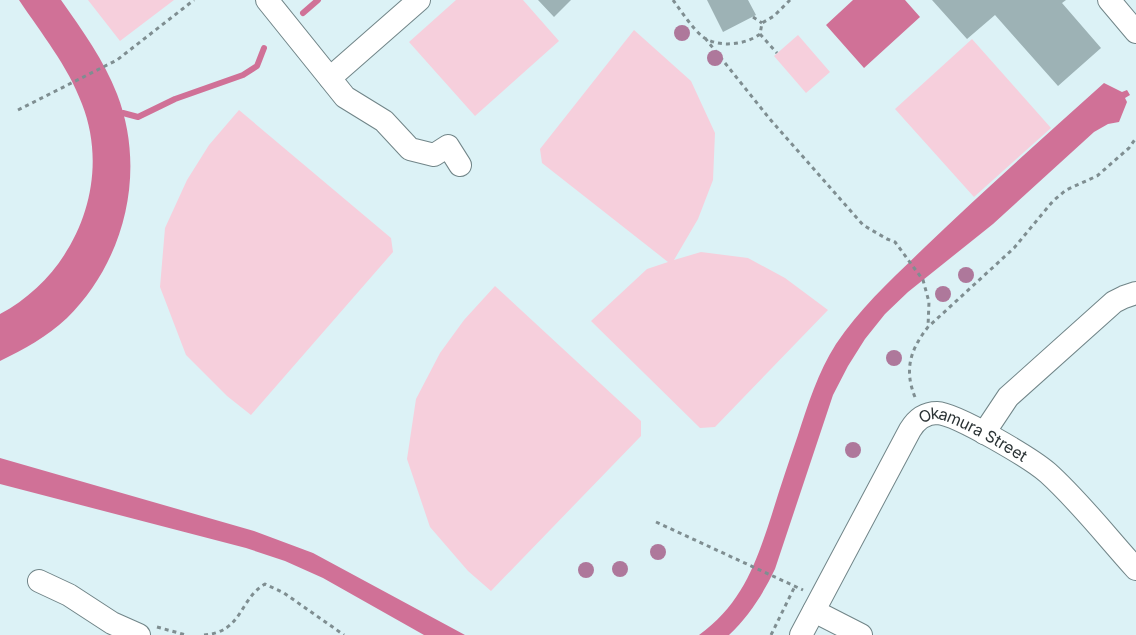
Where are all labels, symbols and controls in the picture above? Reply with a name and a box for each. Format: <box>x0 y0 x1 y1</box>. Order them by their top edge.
street label: Okamura Street <box>915 403 1031 466</box>

